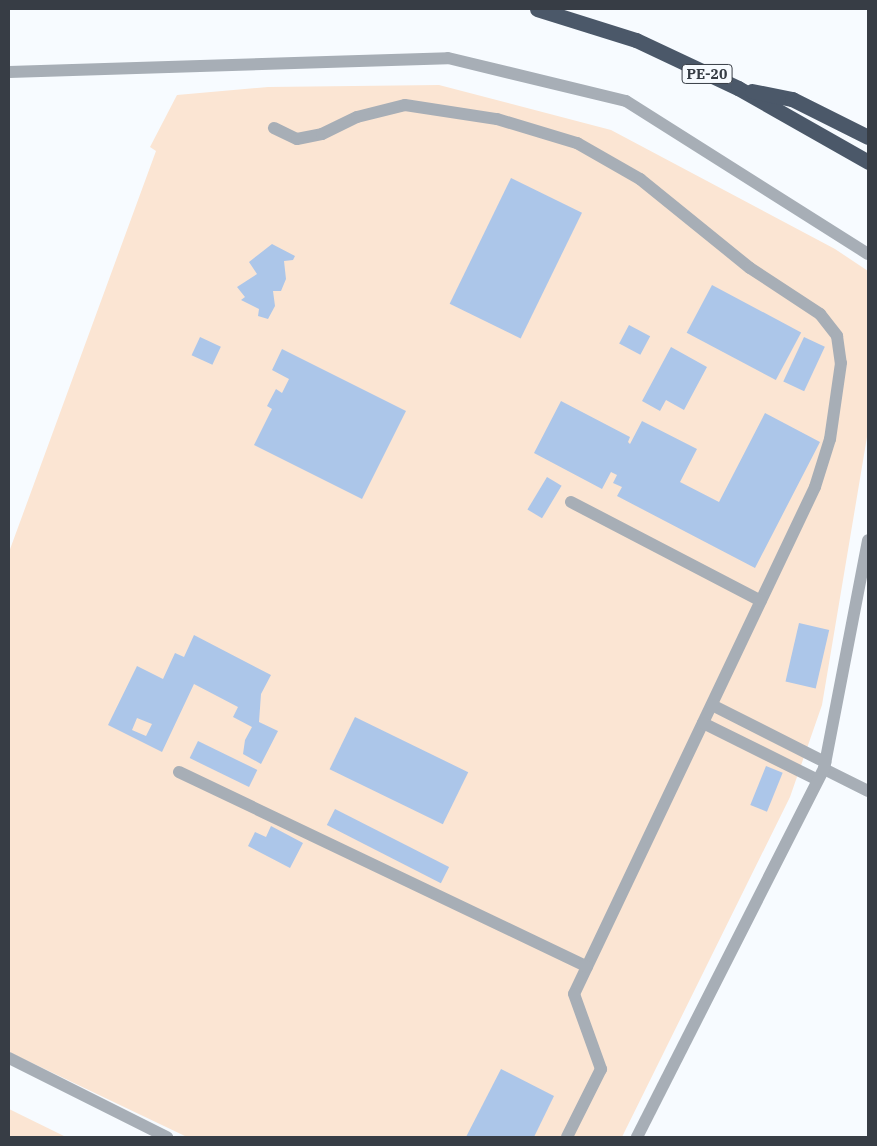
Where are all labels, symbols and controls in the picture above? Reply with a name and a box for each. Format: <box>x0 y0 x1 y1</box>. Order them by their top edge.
road number: PE-20 <box>681 62 733 86</box>

